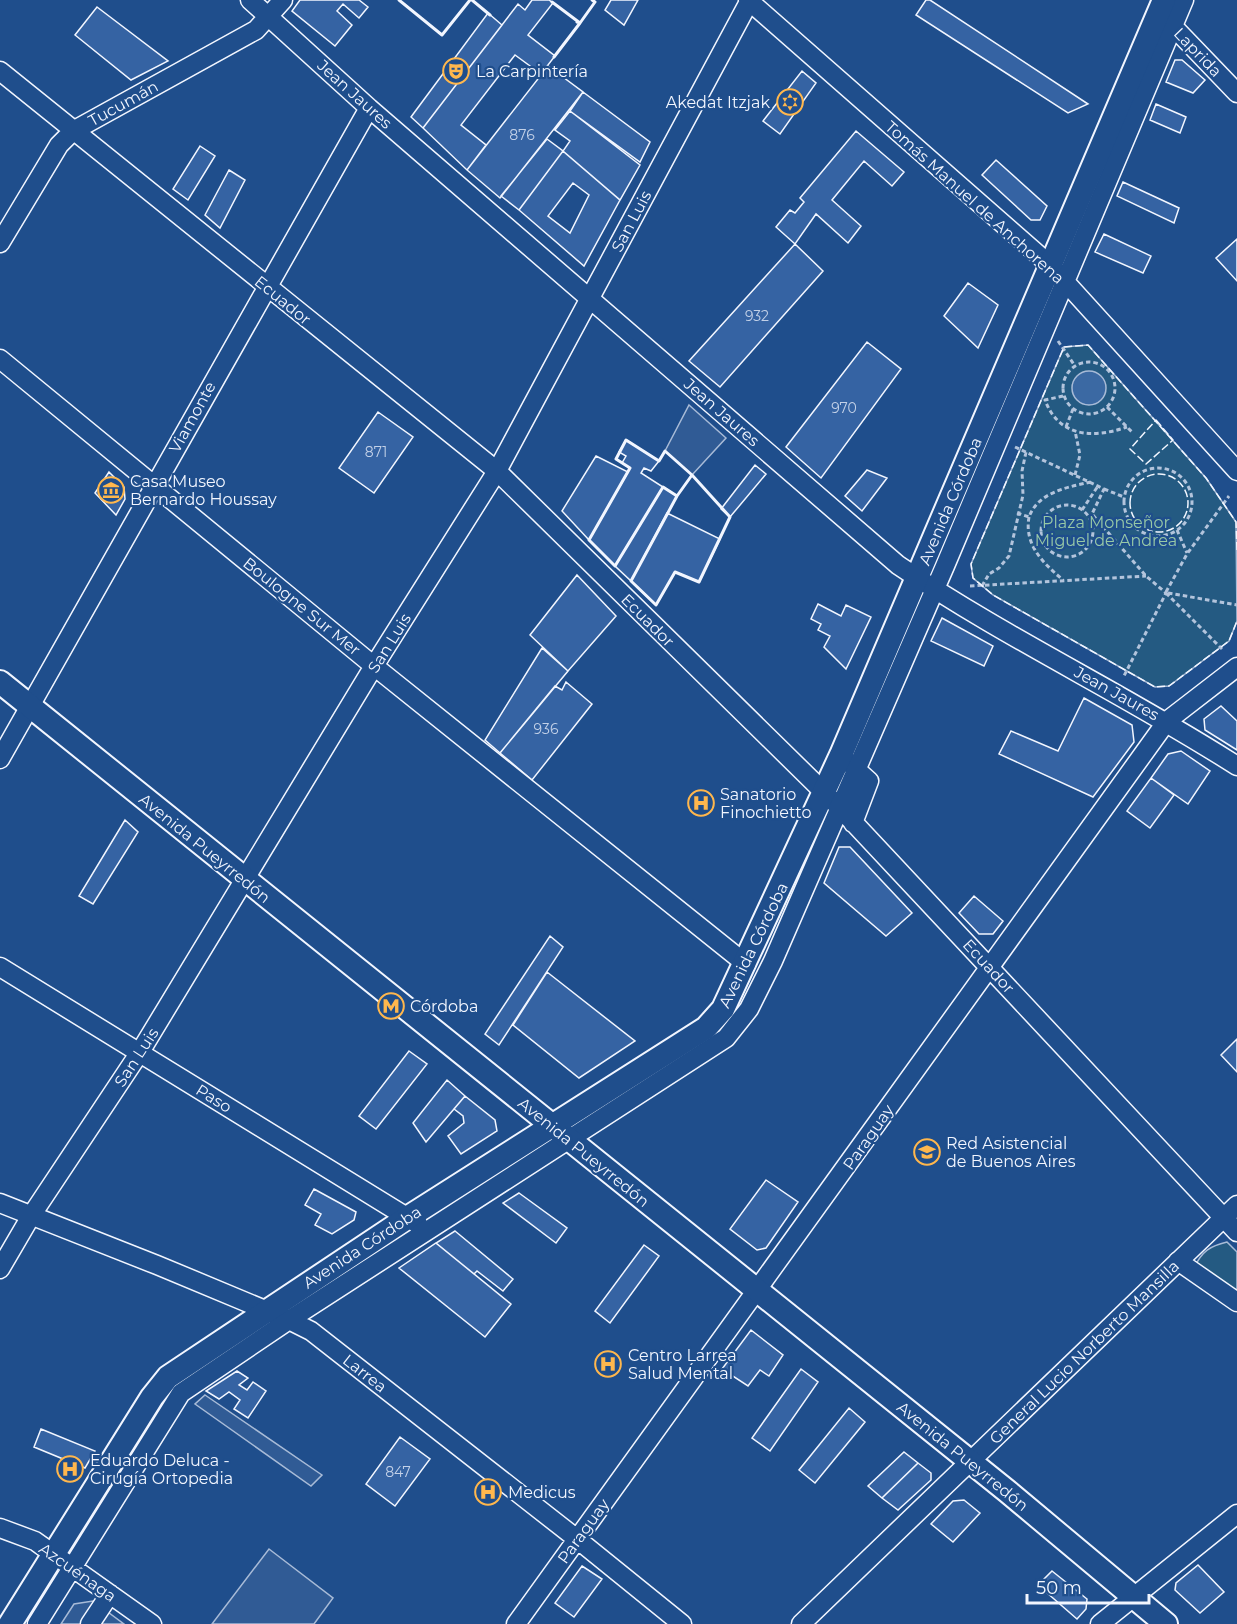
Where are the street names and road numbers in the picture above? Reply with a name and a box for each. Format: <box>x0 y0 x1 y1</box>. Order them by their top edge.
street label: Laprida <box>1170 24 1226 81</box>
street label: Jean Jaures <box>313 55 396 133</box>
street label: Tucumán <box>85 77 161 130</box>
street label: Tomás Manuel de Anchorena <box>881 117 1068 288</box>
street label: San Luis <box>607 187 656 255</box>
street label: Ecuador <box>251 272 315 329</box>
street label: Jean Jaures <box>679 374 763 450</box>
street label: Viamonte <box>165 378 220 456</box>
street label: Avenida Córdoba <box>915 434 986 568</box>
street label: Boulogne Sur Mer <box>239 553 364 660</box>
street label: Ecuador <box>617 590 678 651</box>
street label: San Luis <box>364 610 415 676</box>
street label: Jean Jaures <box>1070 662 1163 725</box>
street label: Avenida Pueyrredón <box>135 790 274 907</box>
street label: Avenida Córdoba <box>715 879 792 1011</box>
street label: Ecuador <box>959 935 1018 997</box>
street label: San Luis <box>110 1024 163 1090</box>
street label: Paso <box>192 1080 235 1117</box>
street label: Avenida Pueyrredón <box>514 1094 653 1211</box>
street label: Paraguay <box>839 1101 898 1174</box>
street label: Avenida Córdoba <box>300 1202 425 1293</box>
street label: General Lucio Norberto Mansilla <box>986 1257 1183 1448</box>
street label: Larrea <box>339 1350 390 1396</box>
street label: Avenida Pueyrredón <box>893 1398 1032 1515</box>
street label: Paraguay <box>554 1495 613 1567</box>
street label: Azcuénaga <box>36 1539 120 1606</box>

